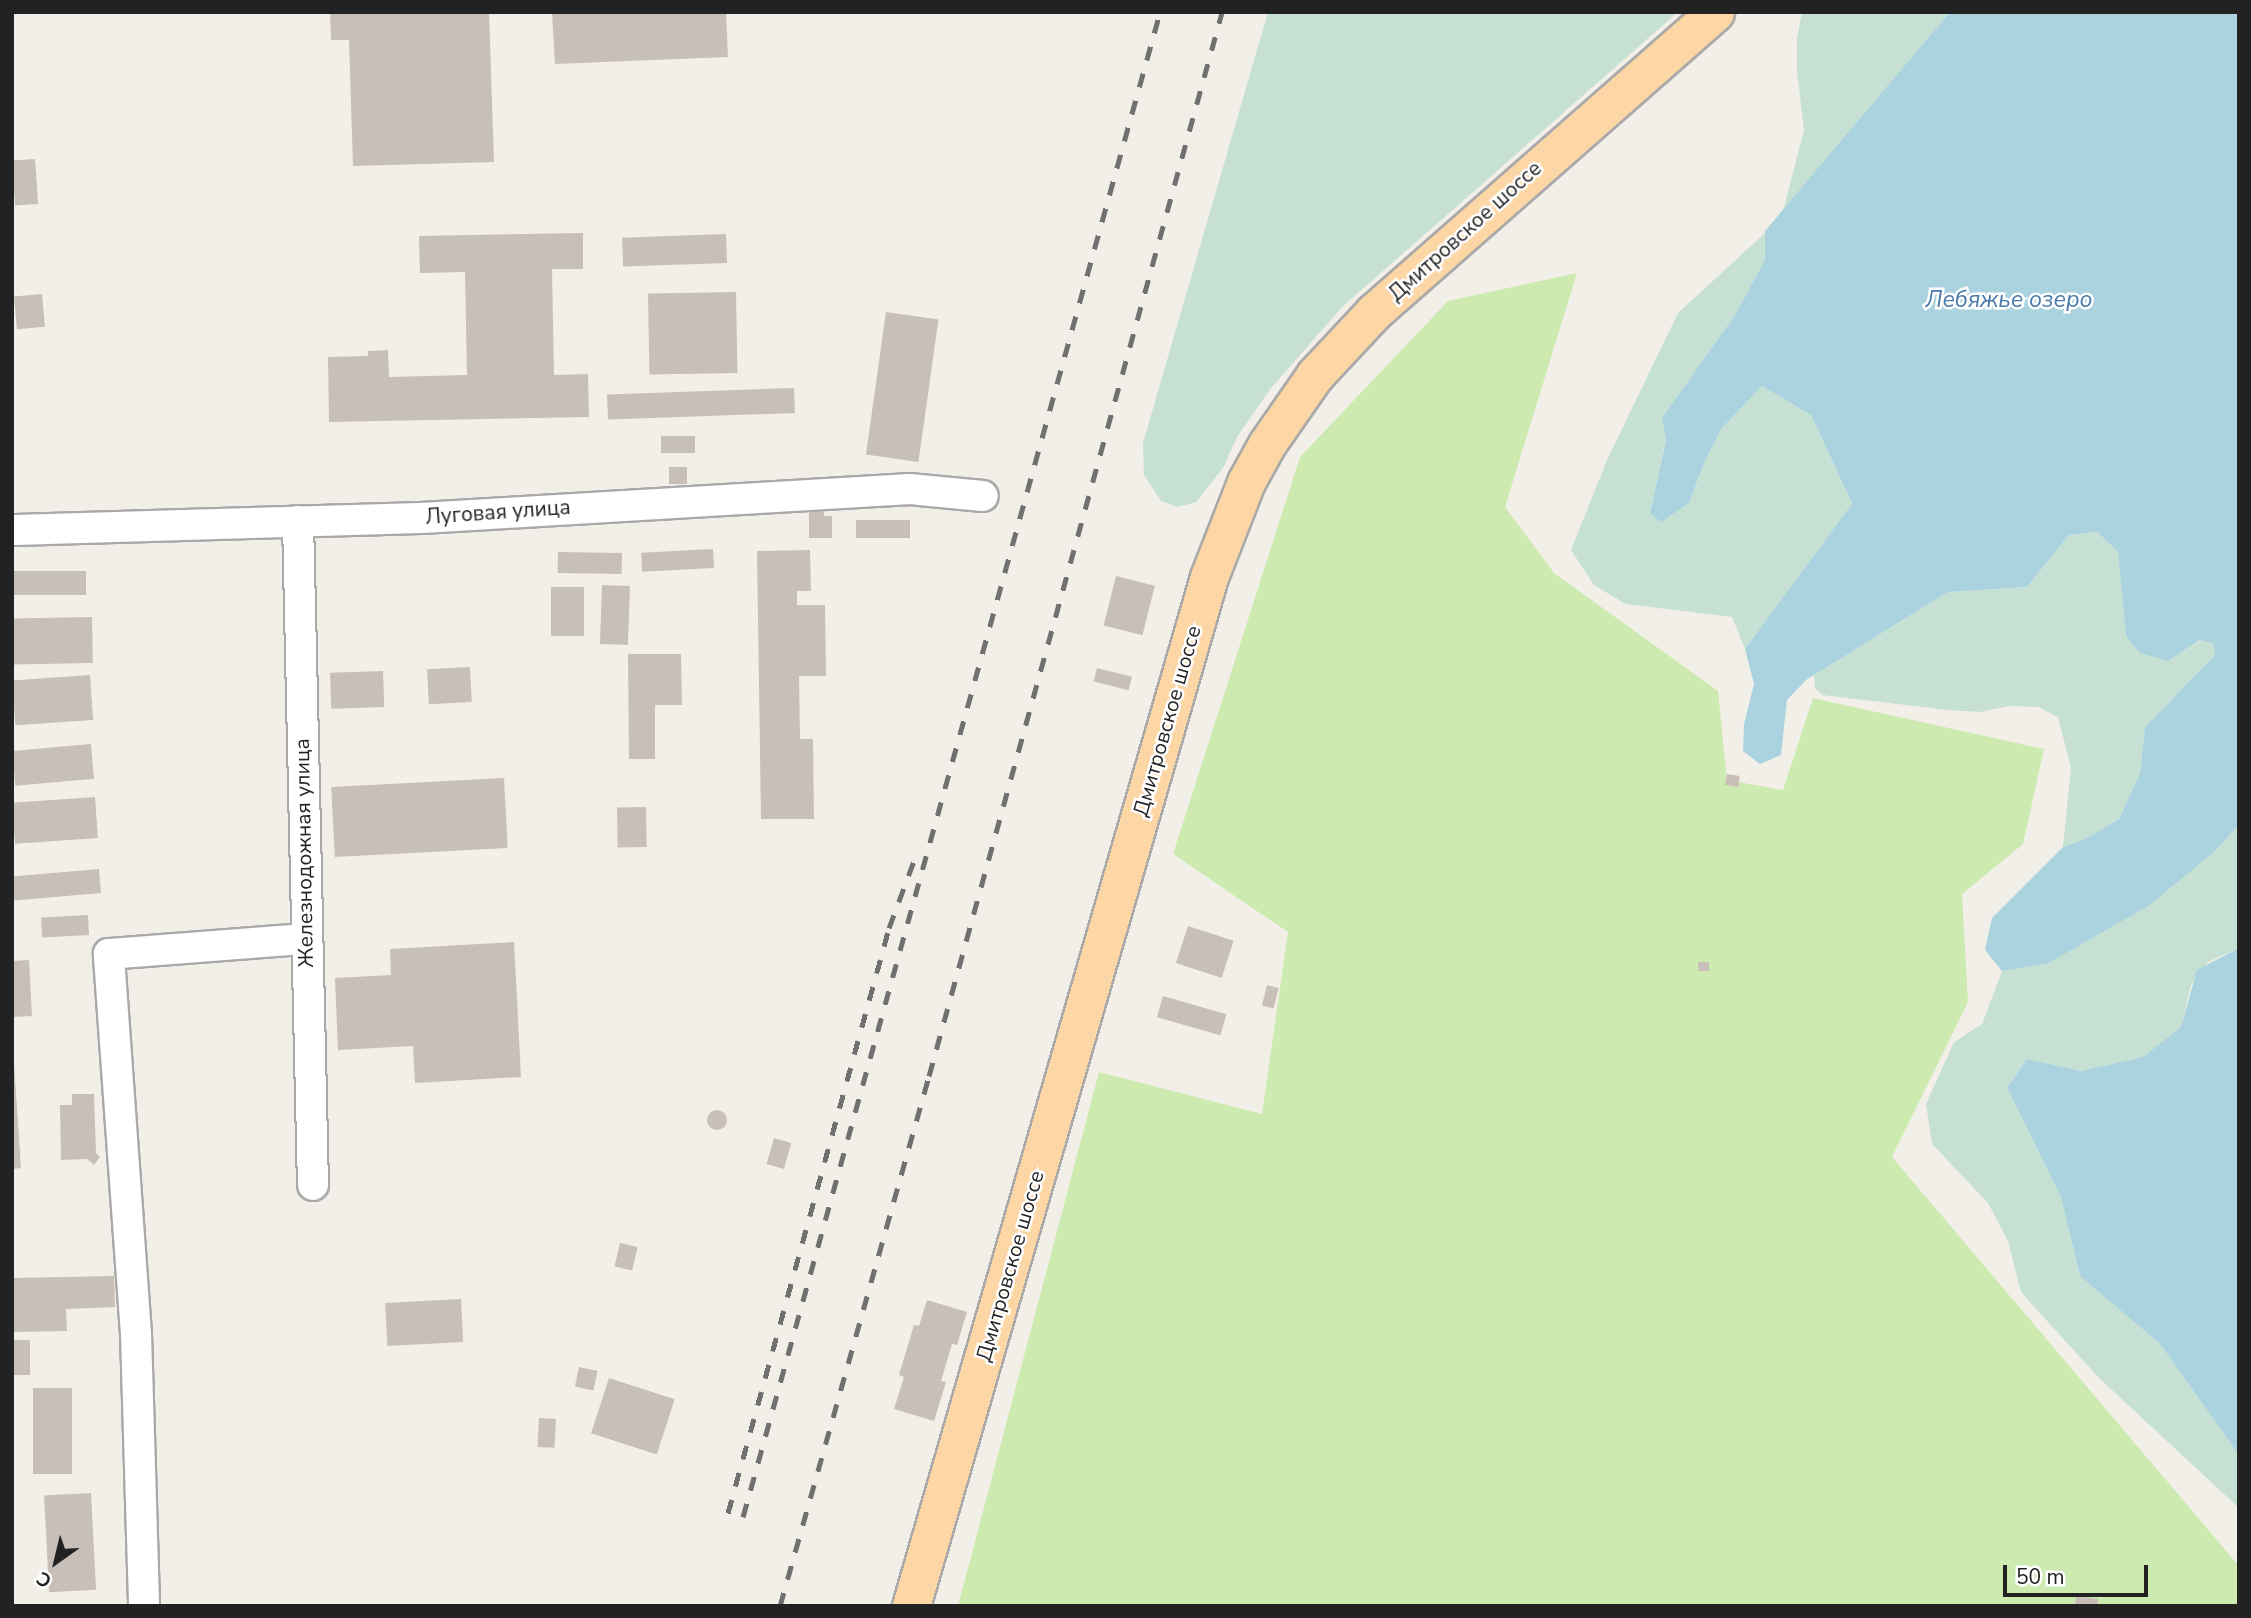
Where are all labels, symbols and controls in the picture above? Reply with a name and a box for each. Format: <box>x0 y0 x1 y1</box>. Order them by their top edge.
street label: Дмитровское шоссе <box>1383 156 1547 306</box>
water label: Лебяжье озеро <box>1925 286 2093 314</box>
street label: Луговая улица <box>424 494 572 530</box>
street label: Дмитровское шоссе <box>1128 623 1206 819</box>
street label: Железнодожная улица <box>289 738 319 968</box>
street label: Дмитровское шоссе <box>971 1168 1049 1364</box>
north arrow <box>21 1527 91 1597</box>
scale bar <box>2006 1552 2151 1596</box>
text: 50 m <box>2016 1563 2065 1591</box>
text: С <box>32 1565 57 1594</box>

